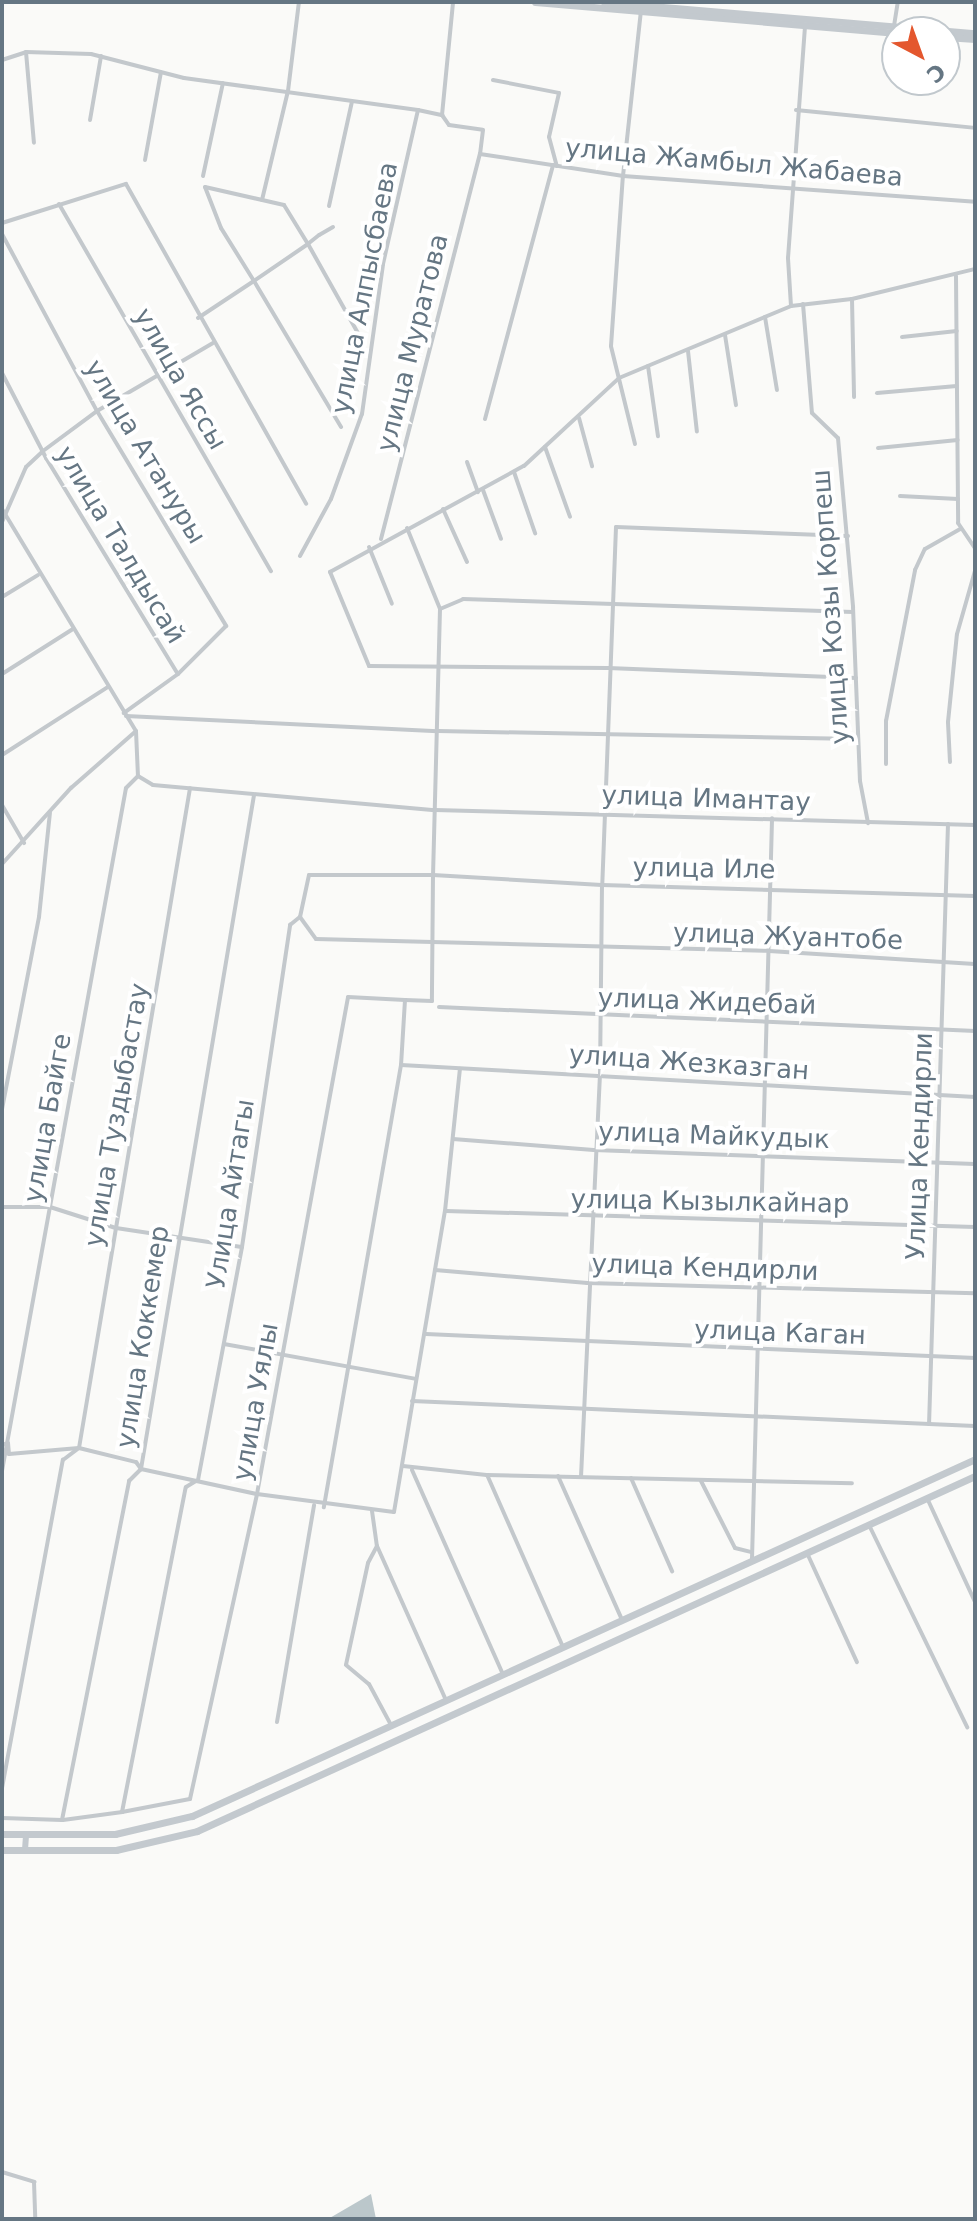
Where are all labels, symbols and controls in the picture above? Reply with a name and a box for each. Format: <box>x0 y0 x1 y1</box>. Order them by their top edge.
north arrow <box>881 16 961 96</box>
text: С <box>921 58 950 88</box>
street label: улица Жамбыл Жабаева <box>564 133 904 193</box>
street label: улица Алпысбаева <box>325 159 405 417</box>
street label: улица Муратова <box>371 231 455 455</box>
street label: улица Яссы <box>127 303 233 455</box>
street label: улица Атануры <box>78 354 212 550</box>
street label: улица Талдысай <box>49 441 191 649</box>
street label: улица Козы Корпеш <box>806 469 856 745</box>
street label: улица Имантау <box>601 780 811 818</box>
street label: улица Иле <box>632 852 776 886</box>
street label: улица Жуантобе <box>672 917 904 957</box>
street label: улица Туздыбастау <box>78 981 156 1249</box>
street label: улица Жидебай <box>597 983 817 1021</box>
street label: улица Байге <box>18 1031 78 1205</box>
street label: Улица Кендирли <box>900 1032 940 1260</box>
street label: улица Жезказган <box>568 1039 810 1087</box>
street label: Улица Айтагы <box>201 1097 261 1291</box>
street label: улица Майкудык <box>598 1116 830 1156</box>
street label: улица Кызылкайнар <box>570 1184 850 1220</box>
street label: улица Коккемер <box>110 1224 176 1450</box>
street label: улица Кендирли <box>591 1248 819 1288</box>
street label: улица Каган <box>694 1314 866 1352</box>
street label: улица Уялы <box>227 1321 285 1483</box>

